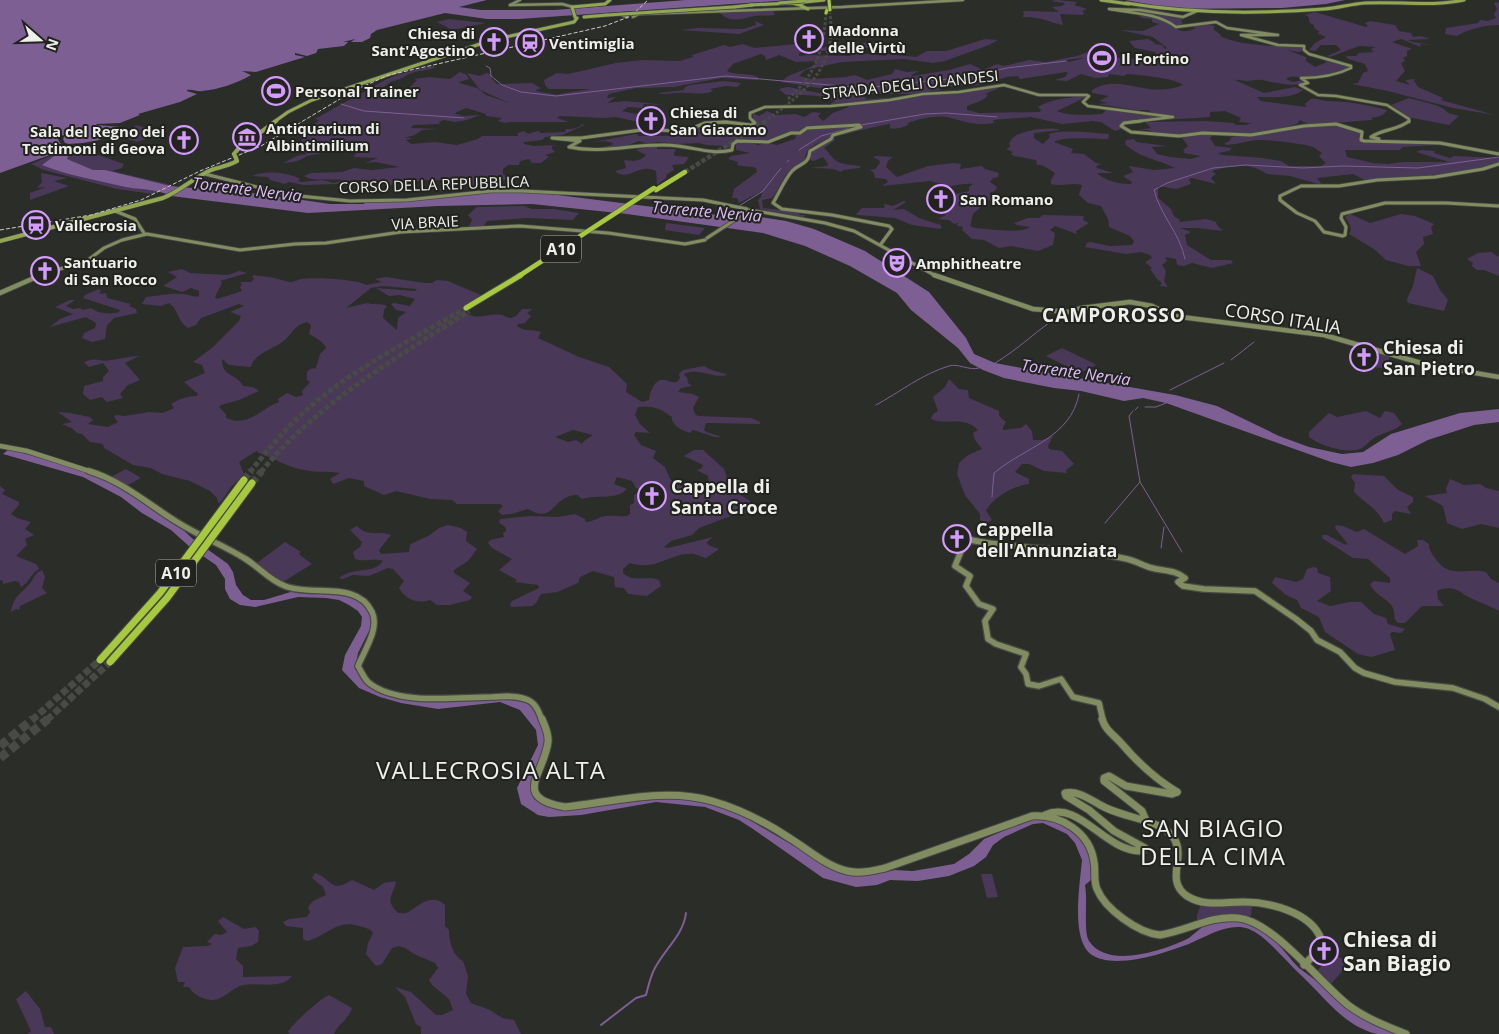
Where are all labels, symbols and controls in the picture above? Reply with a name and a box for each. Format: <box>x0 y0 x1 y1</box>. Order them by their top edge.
north arrow <box>15 15 65 65</box>
place label: Madonna delle Virtù <box>828 20 906 57</box>
place label: Chiesa di Sant'Agostino <box>372 23 475 60</box>
church icon: Madonna delle Virtù <box>794 24 824 54</box>
church icon: Chiesa di Sant'Agostino <box>479 27 509 57</box>
station icon: Ventimiglia <box>515 28 545 58</box>
place label: Ventimiglia <box>549 33 635 53</box>
text: N <box>42 36 64 53</box>
sports icon: Il Fortino <box>1087 43 1117 73</box>
place label: Il Fortino <box>1121 48 1189 68</box>
street label: STRADA DEGLI OLANDESI <box>821 65 999 103</box>
sports icon: Personal Trainer <box>261 76 291 106</box>
place label: Personal Trainer <box>295 81 419 101</box>
place label: Chiesa di San Giacomo <box>670 102 767 139</box>
church icon: Chiesa di San Giacomo <box>636 106 666 136</box>
place label: Antiquarium di Albintimilium <box>266 118 380 155</box>
place label: Sala del Regno dei Testimoni di Geova <box>22 121 165 158</box>
museum icon: Antiquarium di Albintimilium <box>232 122 262 152</box>
church icon: Sala del Regno dei Testimoni di Geova <box>169 125 199 155</box>
water label: Torrente Nervia <box>191 171 303 207</box>
street label: CORSO DELLA REPUBBLICA <box>339 171 530 197</box>
church icon: San Romano <box>926 184 956 214</box>
place label: San Romano <box>960 189 1053 209</box>
water label: Torrente Nervia <box>651 195 763 227</box>
station icon: Vallecrosia <box>21 210 51 240</box>
street label: VIA BRAIE <box>391 210 459 234</box>
place label: Vallecrosia <box>55 215 137 235</box>
road number: A10 <box>541 235 581 262</box>
theatre icon: Amphitheatre <box>882 248 912 278</box>
place label: Santuario di San Rocco <box>64 252 157 289</box>
place label: Amphitheatre <box>916 253 1022 273</box>
church icon: Santuario di San Rocco <box>30 256 60 286</box>
street label: CORSO ITALIA <box>1223 297 1343 339</box>
district label: CAMPOROSSO <box>1042 302 1186 328</box>
place label: Chiesa di San Pietro <box>1383 335 1475 380</box>
church icon: Chiesa di San Pietro <box>1349 342 1379 372</box>
water label: Torrente Nervia <box>1020 353 1132 391</box>
place label: Cappella di Santa Croce <box>671 474 778 519</box>
church icon: Cappella di Santa Croce <box>637 481 667 511</box>
place label: Cappella dell'Annunziata <box>976 517 1117 562</box>
church icon: Cappella dell'Annunziata <box>942 524 972 554</box>
road number: A10 <box>156 560 196 586</box>
district label: VALLECROSIA ALTA <box>376 753 606 786</box>
district label: SAN BIAGIO DELLA CIMA <box>1140 811 1286 872</box>
place label: Chiesa di San Biagio <box>1343 925 1451 977</box>
church icon: Chiesa di San Biagio <box>1309 936 1339 966</box>

